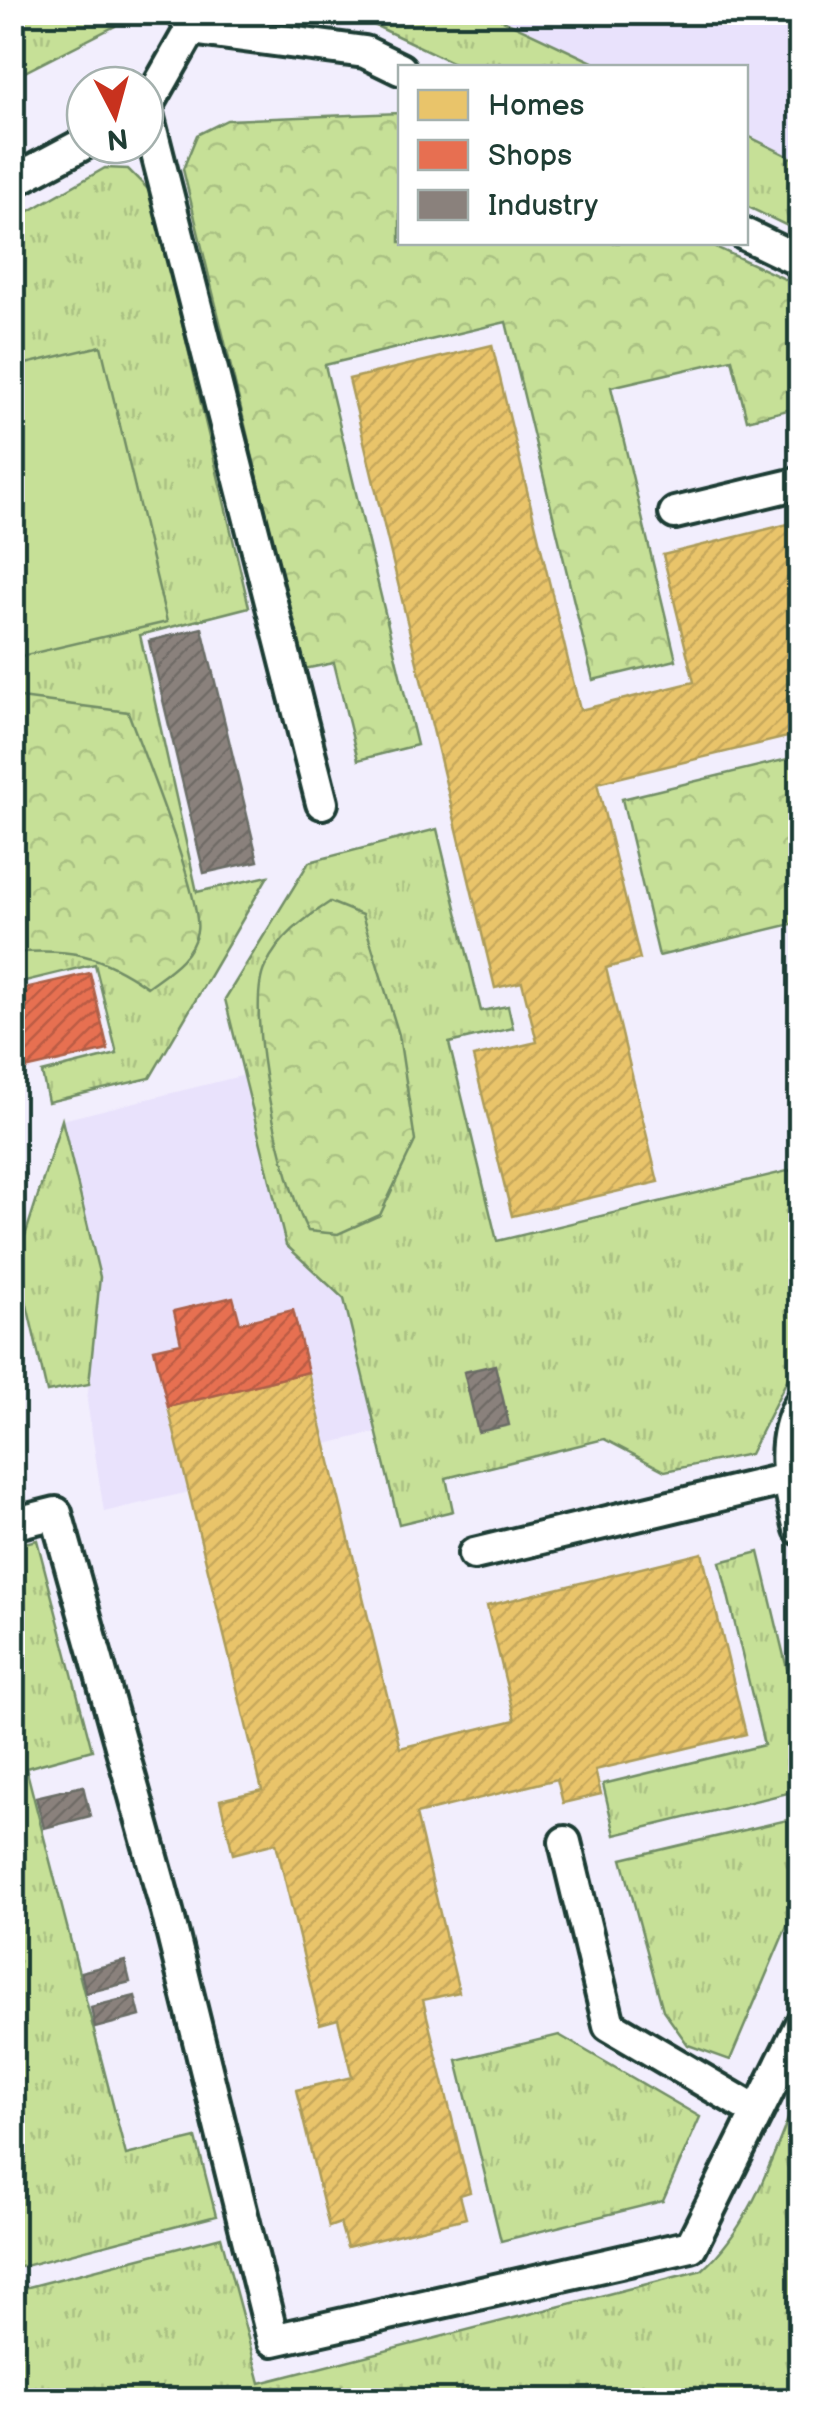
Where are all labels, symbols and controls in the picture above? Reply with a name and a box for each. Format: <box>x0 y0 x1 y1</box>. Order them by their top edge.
north arrow <box>65 65 165 165</box>
legend <box>398 65 748 245</box>
text: Homes <box>488 88 585 124</box>
text: N <box>105 121 130 156</box>
text: Shops <box>488 138 572 174</box>
text: Industry <box>488 188 599 224</box>

